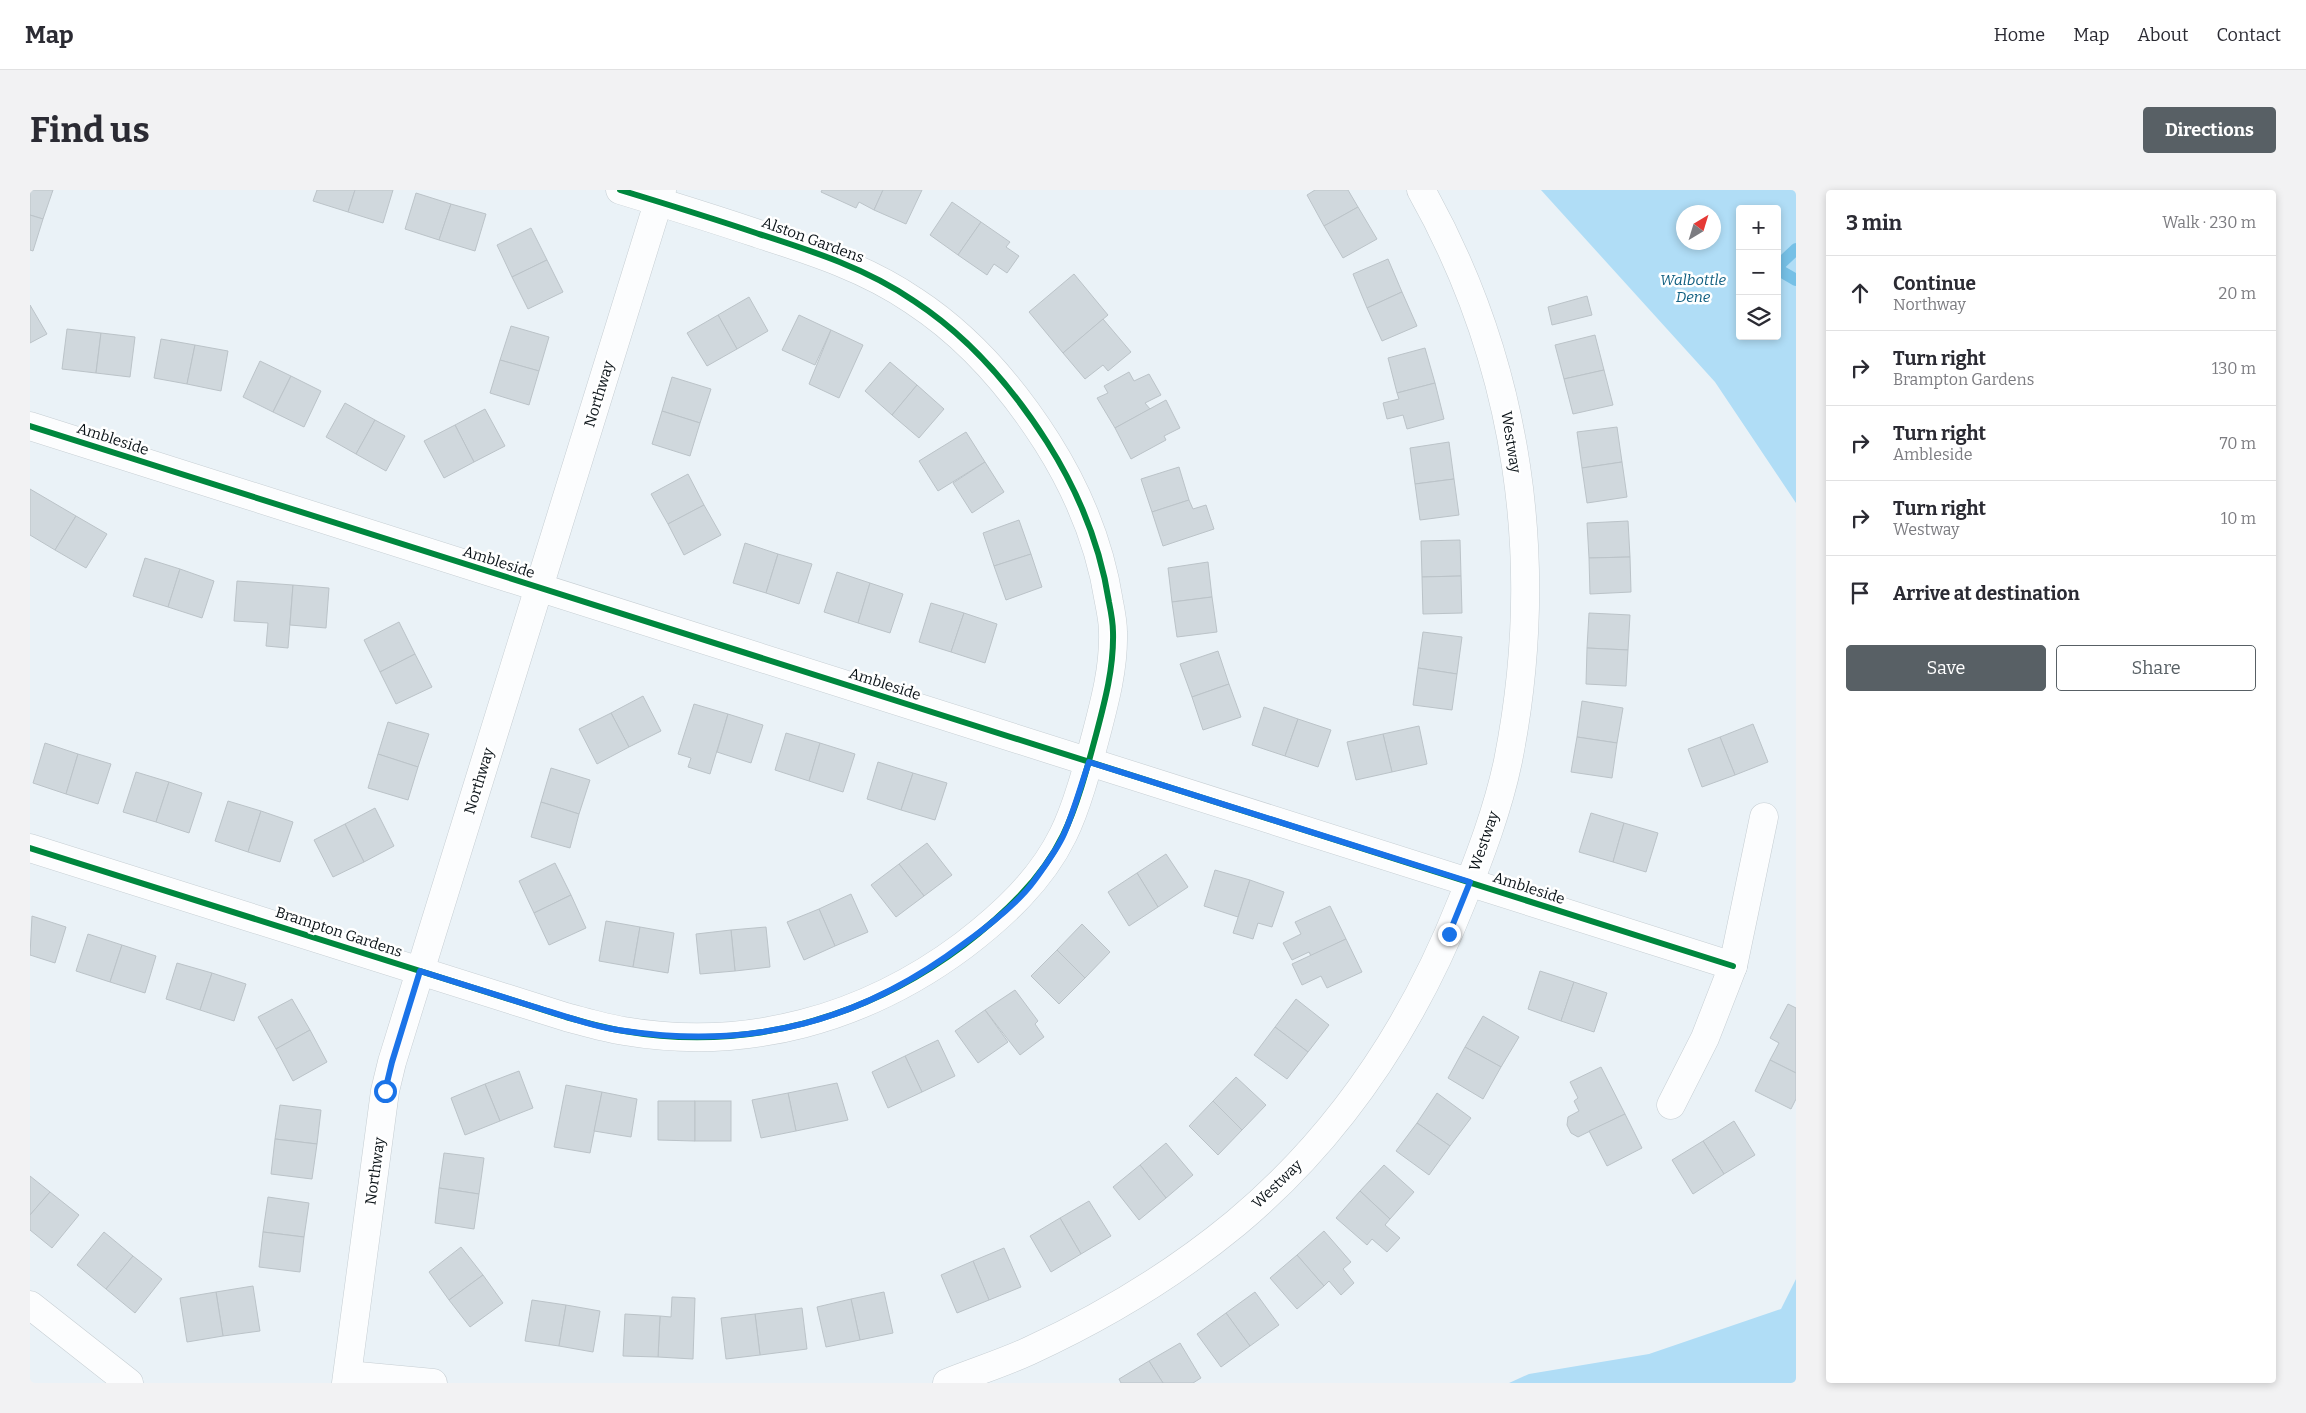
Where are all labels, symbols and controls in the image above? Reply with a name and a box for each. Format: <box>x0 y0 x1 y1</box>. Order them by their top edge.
text: Map <box>25 21 74 49</box>
text: Home <box>1994 24 2045 46</box>
text: Map <box>2073 24 2109 46</box>
text: About <box>2137 24 2188 46</box>
text: Contact <box>2216 24 2281 46</box>
button: Directions <box>2143 107 2276 153</box>
text: Find us <box>30 109 150 151</box>
north arrow <box>1676 205 1721 250</box>
map controls <box>1736 205 1781 340</box>
button: + <box>1736 205 1781 250</box>
text: 3 min <box>1846 210 1902 236</box>
street label: Alston Gardens <box>759 213 867 267</box>
text: Walk · 230 m <box>2162 213 2256 232</box>
button: − <box>1736 250 1781 295</box>
park label: Walbottle Dene <box>1660 271 1726 306</box>
text: Continue <box>1893 272 1976 295</box>
icon: ahead <box>1846 279 1874 307</box>
text: 20 m <box>2219 284 2256 303</box>
button: layers <box>1736 295 1781 340</box>
text: Northway <box>1893 295 1966 314</box>
text: Turn right <box>1893 347 1986 370</box>
icon: right <box>1846 354 1874 382</box>
street label: Northway <box>580 359 618 429</box>
text: 130 m <box>2212 359 2256 378</box>
text: Brampton Gardens <box>1893 370 2034 389</box>
street label: Westway <box>1497 410 1525 474</box>
street label: Ambleside <box>75 419 151 459</box>
text: Turn right <box>1893 422 1986 445</box>
icon: right <box>1846 429 1874 457</box>
text: 70 m <box>2220 434 2256 453</box>
text: Ambleside <box>1893 445 1973 464</box>
text: Turn right <box>1893 497 1986 520</box>
icon: right <box>1846 504 1874 532</box>
text: 10 m <box>2221 509 2256 528</box>
text: Westway <box>1893 520 1959 539</box>
street label: Ambleside <box>461 542 537 582</box>
icon: arrive <box>1846 579 1874 607</box>
text: Arrive at destination <box>1893 582 2080 605</box>
button: Save <box>1846 645 2046 691</box>
button: Share <box>2056 645 2256 691</box>
street label: Ambleside <box>847 664 923 704</box>
street label: Northway <box>460 746 498 816</box>
street label: Westway <box>1465 809 1503 873</box>
street label: Ambleside <box>1491 868 1567 908</box>
street label: Brampton Gardens <box>273 903 405 961</box>
route end <box>1438 923 1461 946</box>
route start <box>374 1080 397 1103</box>
street label: Northway <box>361 1136 389 1206</box>
street label: Westway <box>1248 1156 1306 1212</box>

